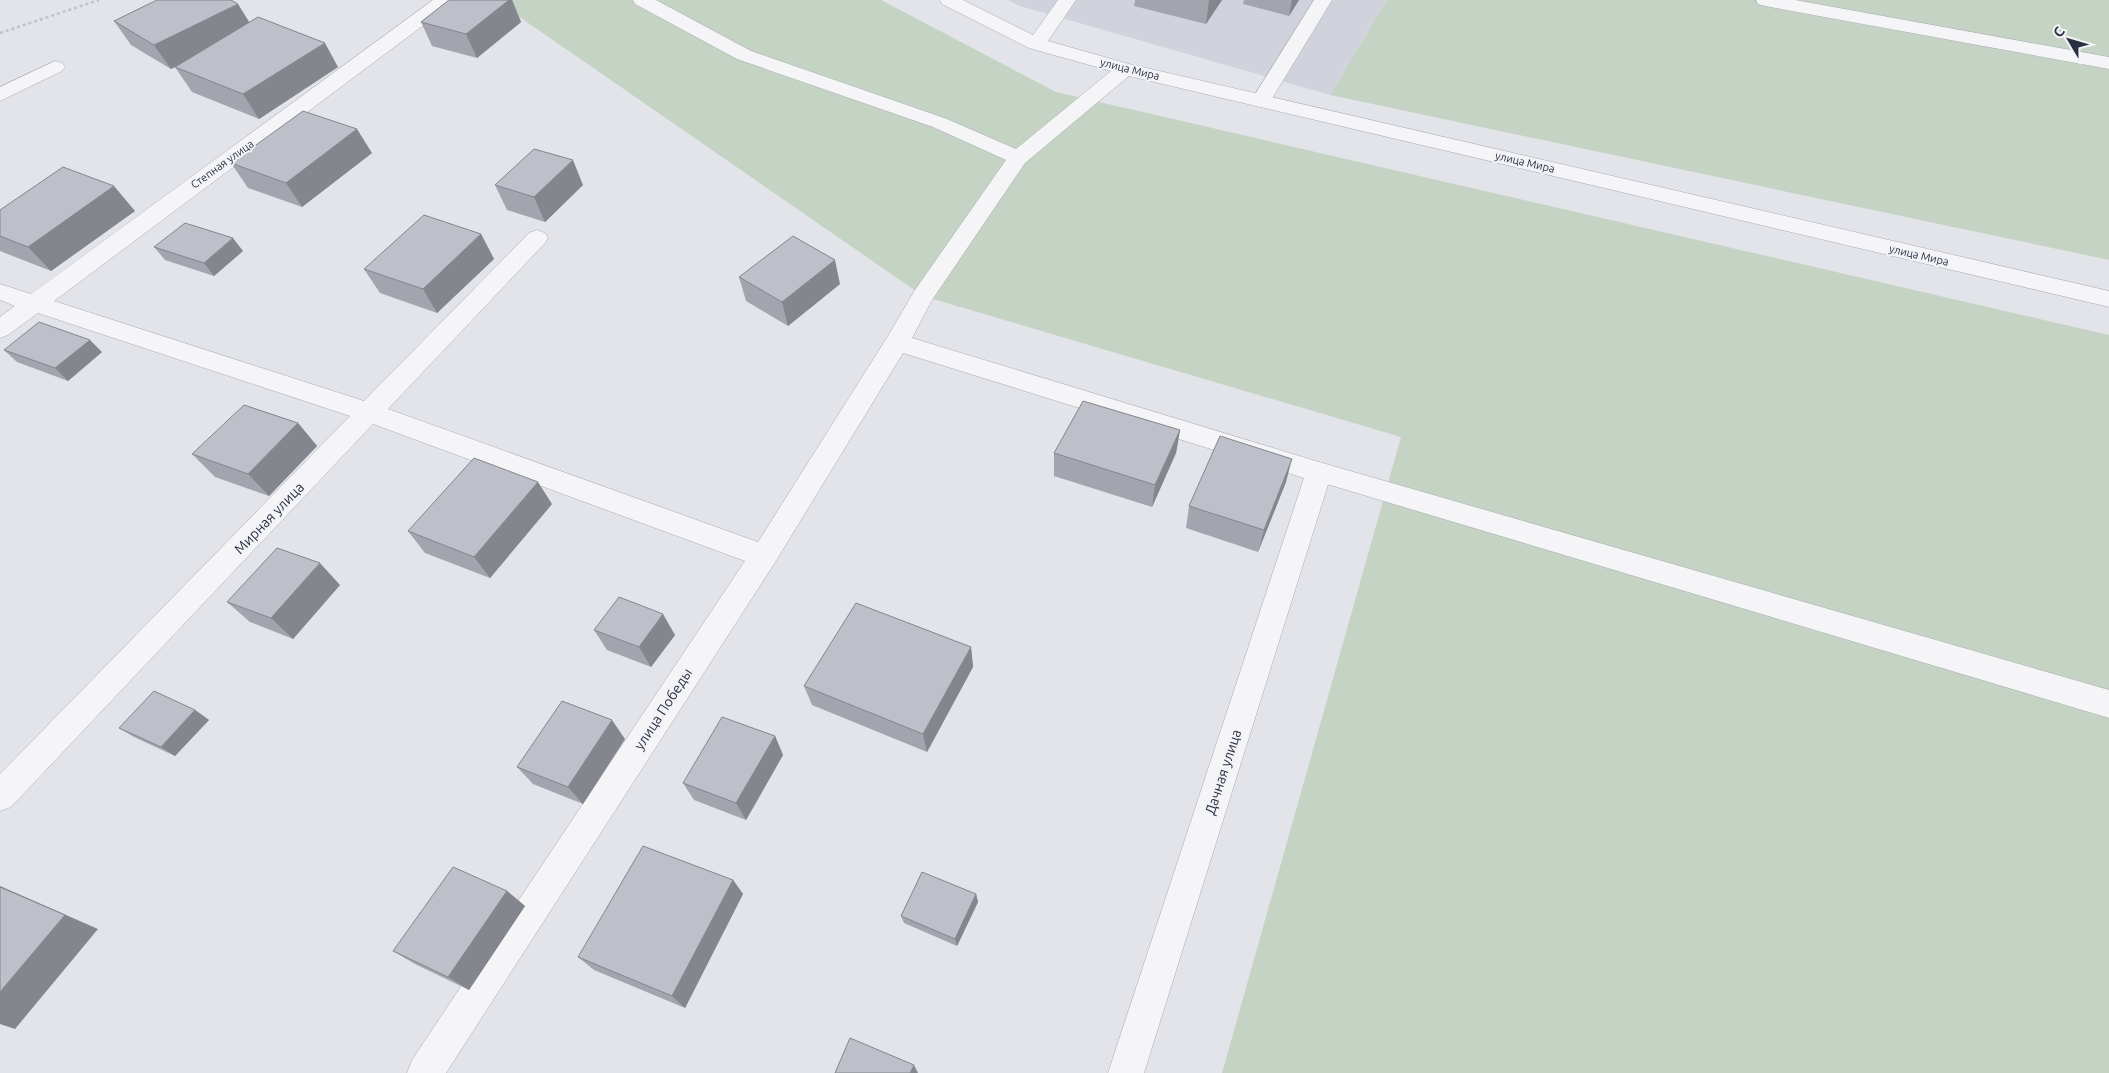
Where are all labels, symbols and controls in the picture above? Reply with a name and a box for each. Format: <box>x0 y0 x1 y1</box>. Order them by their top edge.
north arrow <box>2044 15 2094 65</box>
text: С <box>2050 24 2068 40</box>
street label: улица Мира <box>1099 56 1161 82</box>
street label: Степная улица <box>188 137 256 191</box>
street label: улица Мира <box>1494 149 1556 175</box>
street label: улица Мира <box>1888 242 1950 268</box>
street label: Мирная улица <box>231 479 307 557</box>
street label: улица Победы <box>631 665 695 753</box>
street label: Дачная улица <box>1202 727 1244 817</box>

